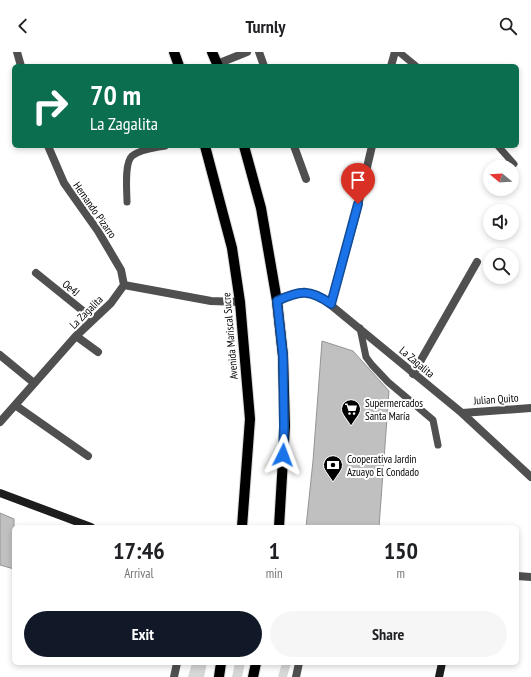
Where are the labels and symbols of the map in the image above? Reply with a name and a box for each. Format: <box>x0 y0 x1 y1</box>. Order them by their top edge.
north arrow <box>483 160 519 196</box>
pin <box>341 163 375 204</box>
street label: Hernando Pizarro <box>70 179 120 241</box>
street label: Oe4J <box>60 277 82 299</box>
street label: La Zagalita <box>66 292 106 332</box>
street label: Avenida Mariscal Sucre <box>219 292 241 380</box>
street label: La Zagalita <box>397 343 437 381</box>
street label: Julian Quito <box>472 390 519 408</box>
place label: Supermercados Santa María <box>365 396 423 423</box>
supermarket icon: Supermercados Santa María <box>340 398 362 426</box>
position arrow <box>262 434 304 476</box>
place label: Cooperativa Jardin Azuayo El Condado <box>347 452 419 479</box>
bank icon: Cooperativa Jardin Azuayo El Condado <box>322 454 344 482</box>

